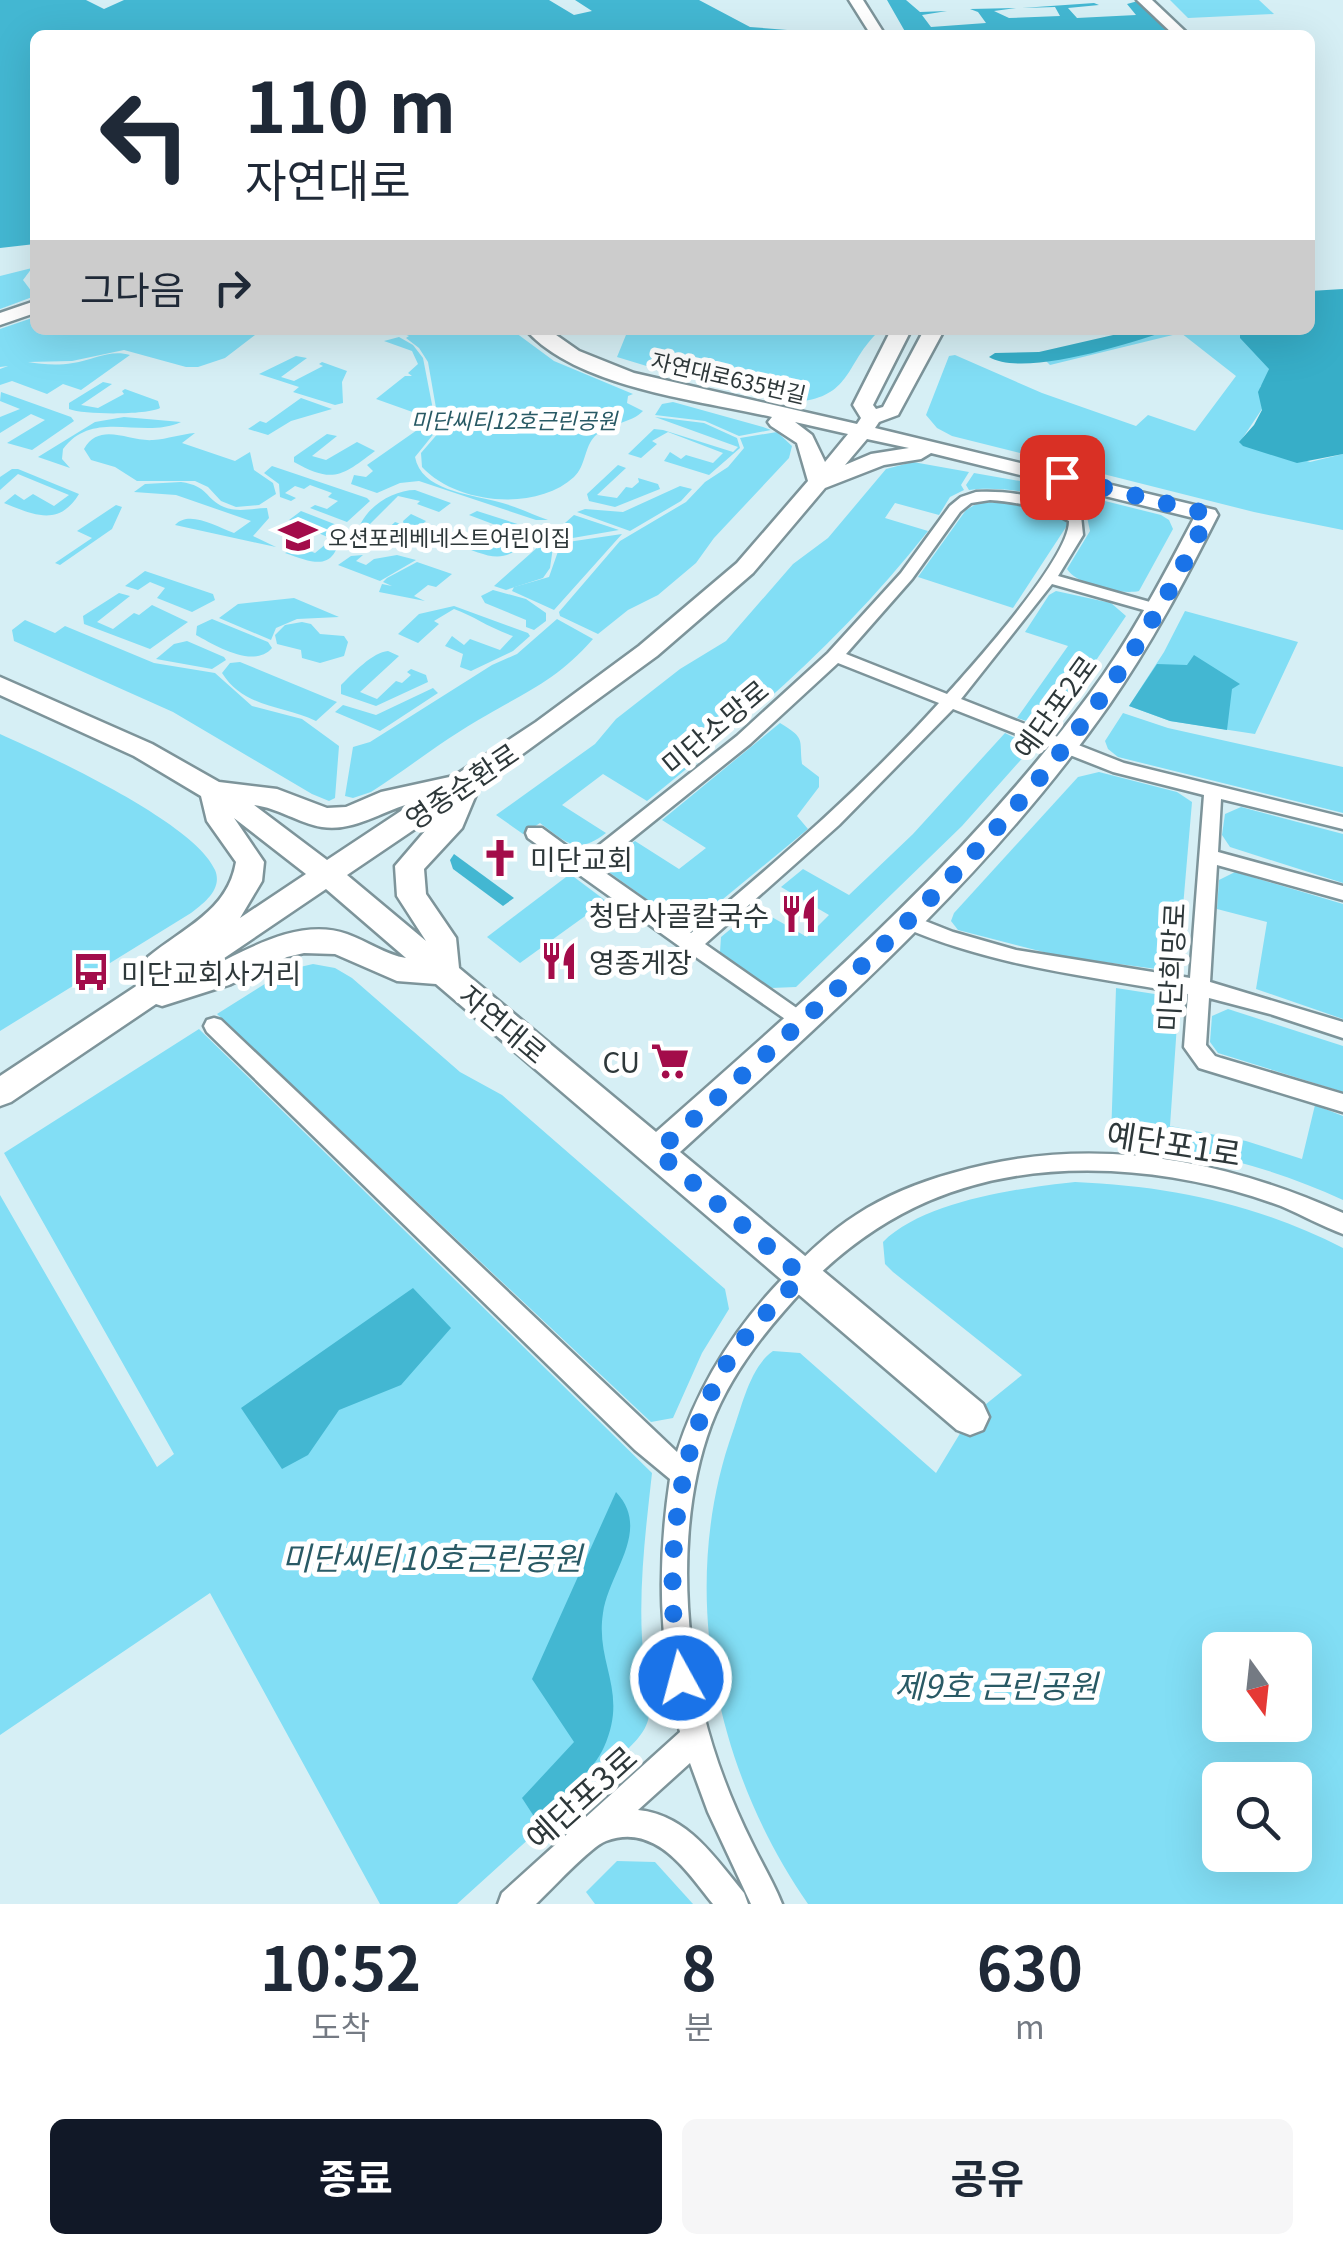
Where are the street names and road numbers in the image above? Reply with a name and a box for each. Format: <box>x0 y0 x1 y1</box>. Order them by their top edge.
street label: 자연대로635번길 <box>648 343 810 409</box>
street label: 예단포2로 <box>1003 646 1105 766</box>
street label: 미단소망로 <box>652 669 776 783</box>
street label: 영종순환로 <box>396 732 526 838</box>
street label: 미단희망로 <box>1147 902 1193 1032</box>
street label: 자연대로 <box>452 975 556 1071</box>
street label: 예단포1로 <box>1103 1109 1245 1175</box>
street label: 예단포3로 <box>514 1734 646 1858</box>

